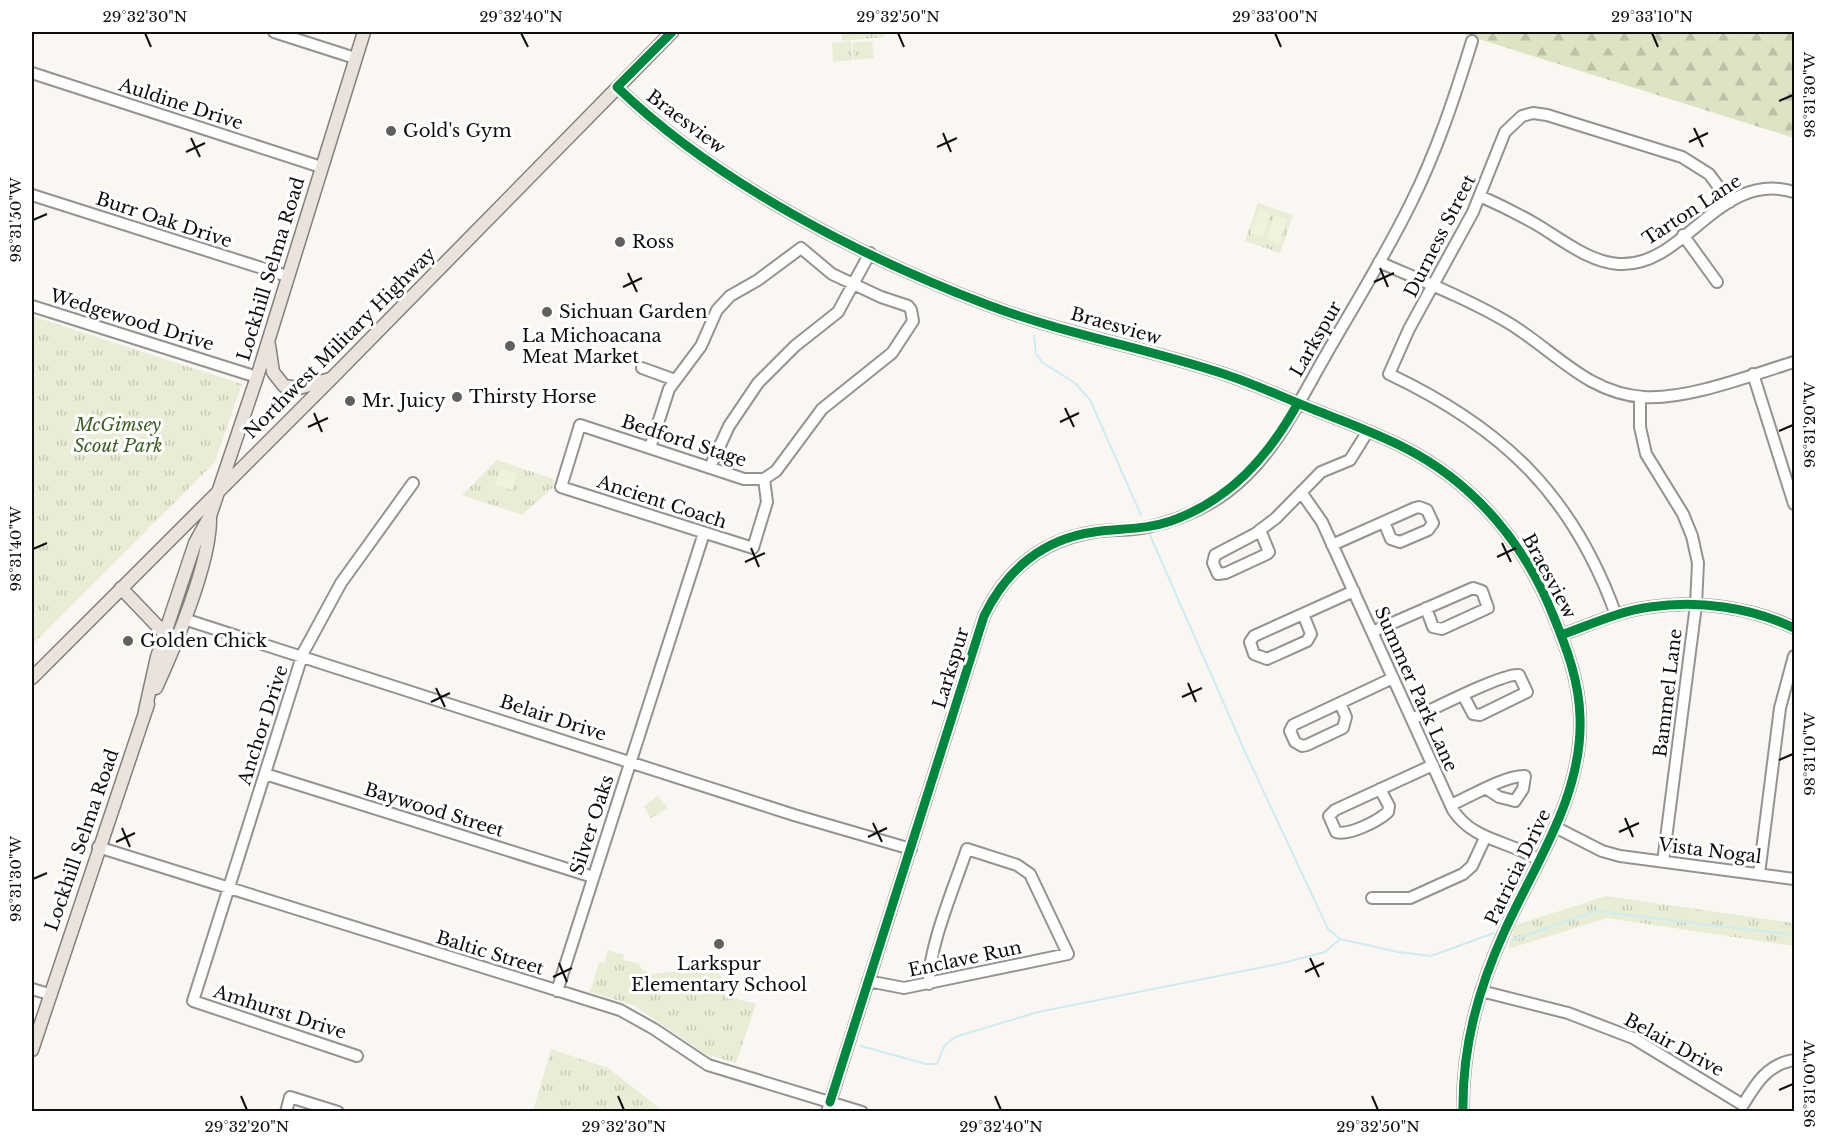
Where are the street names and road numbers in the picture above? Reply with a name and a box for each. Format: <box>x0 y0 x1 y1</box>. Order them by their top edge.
street label: Auldine Drive <box>115 73 246 134</box>
street label: Braesview <box>642 85 730 159</box>
street label: Tarton Lane <box>1639 170 1745 250</box>
street label: Durness Street <box>1400 171 1481 301</box>
street label: Lockhill Selma Road <box>233 174 309 364</box>
street label: Burr Oak Drive <box>93 188 235 252</box>
street label: Northwest Military Highway <box>240 242 441 443</box>
street label: Wedgewood Drive <box>46 284 217 355</box>
street label: Larkspur <box>1286 297 1347 381</box>
street label: Braesview <box>1068 303 1164 350</box>
street label: Bedford Stage <box>619 410 749 472</box>
street label: Ancient Coach <box>593 470 730 533</box>
street label: Braesview <box>1517 530 1581 623</box>
street label: Summer Park Lane <box>1370 603 1462 775</box>
street label: Larkspur <box>928 624 974 711</box>
street label: Bammel Lane <box>1649 627 1687 759</box>
street label: Anchor Drive <box>233 662 293 789</box>
street label: Belair Drive <box>497 690 609 746</box>
street label: Lockhill Selma Road <box>41 746 123 934</box>
street label: Silver Oaks <box>565 772 619 878</box>
street label: Baywood Street <box>361 778 507 842</box>
street label: Patricia Drive <box>1481 806 1555 928</box>
street label: Vista Nogal <box>1656 834 1763 868</box>
street label: Baltic Street <box>433 926 547 980</box>
street label: Enclave Run <box>906 936 1024 982</box>
street label: Amhurst Drive <box>210 980 349 1044</box>
street label: Belair Drive <box>1620 1009 1728 1081</box>

